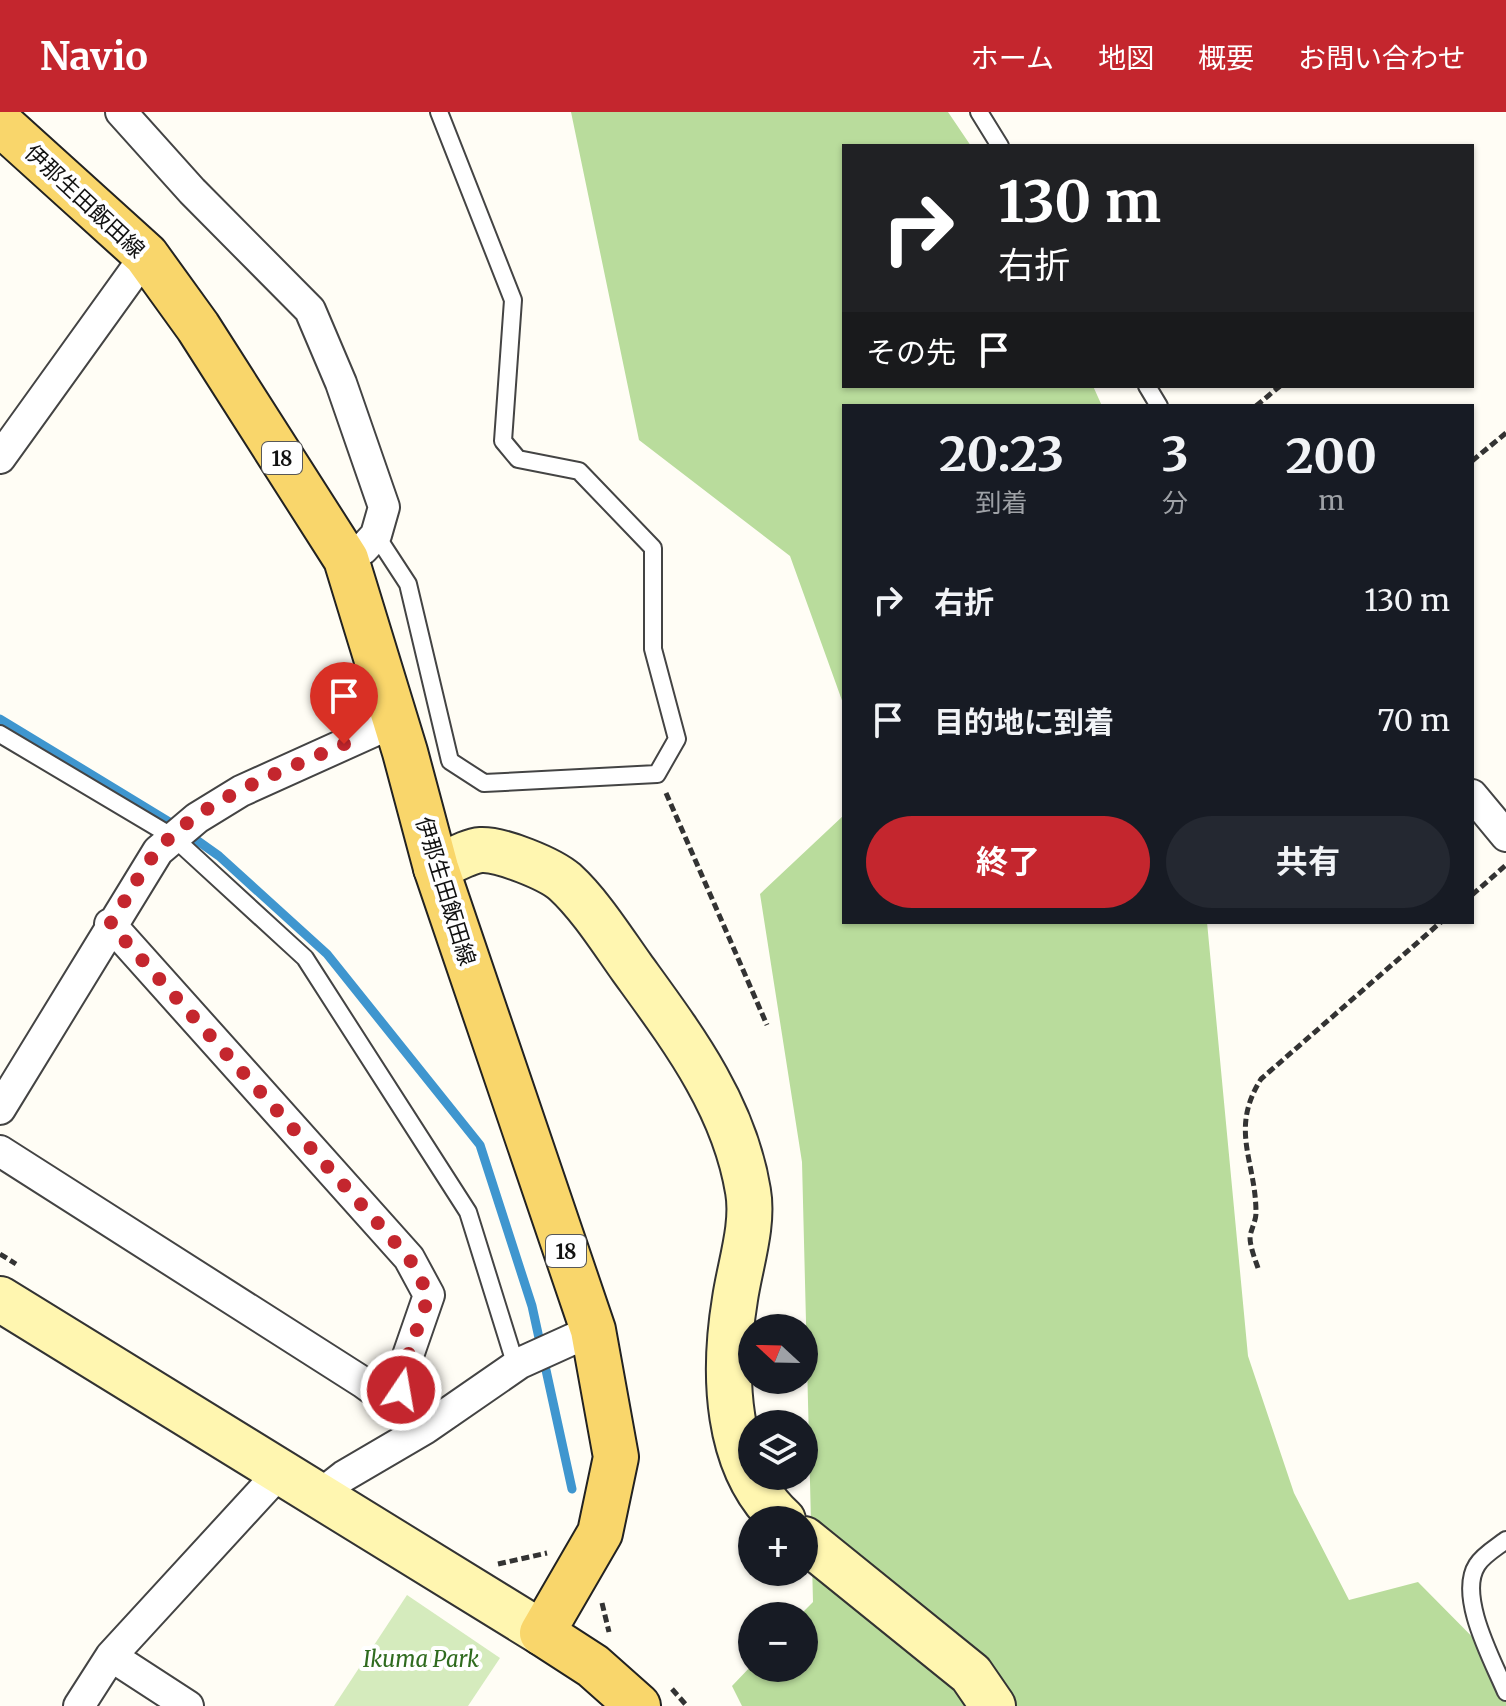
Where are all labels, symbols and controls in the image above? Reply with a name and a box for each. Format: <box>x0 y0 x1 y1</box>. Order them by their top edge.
text: Navio <box>40 33 148 80</box>
text: ホーム <box>971 40 1054 76</box>
text: 地図 <box>1098 40 1154 76</box>
text: 概要 <box>1198 40 1254 76</box>
text: お問い合わせ <box>1298 40 1466 76</box>
street label: 伊那生田飯田線 <box>19 138 151 264</box>
text: 130 m <box>998 167 1161 237</box>
icon: right <box>866 176 970 280</box>
text: 右折 <box>998 243 1070 288</box>
icon: arrive <box>972 328 1016 372</box>
text: その先 <box>866 333 956 371</box>
text: 20:23 <box>939 424 1064 484</box>
text: 3 <box>1161 424 1189 484</box>
text: 200 <box>1286 426 1377 486</box>
road number: 18 <box>262 442 302 474</box>
text: m <box>1318 484 1344 517</box>
text: 到着 <box>976 486 1028 519</box>
text: 分 <box>1162 486 1188 519</box>
icon: right <box>866 578 910 622</box>
text: 130 m <box>1364 581 1450 619</box>
text: 右折 <box>934 583 994 621</box>
pin <box>310 662 378 744</box>
icon: arrive <box>322 674 366 718</box>
icon: arrive <box>866 698 910 742</box>
text: 70 m <box>1377 701 1450 739</box>
text: 目的地に到着 <box>934 703 1114 741</box>
street label: 伊那生田飯田線 <box>410 813 482 969</box>
button: 終了 <box>866 816 1150 908</box>
button: 共有 <box>1166 816 1450 908</box>
road number: 18 <box>546 1235 586 1267</box>
north arrow <box>738 1314 818 1394</box>
map controls <box>738 1314 818 1682</box>
position arrow <box>359 1348 443 1432</box>
button: layers <box>738 1410 818 1490</box>
button: + <box>738 1506 818 1586</box>
button: − <box>738 1602 818 1682</box>
park label: Ikuma Park <box>363 1645 479 1673</box>

